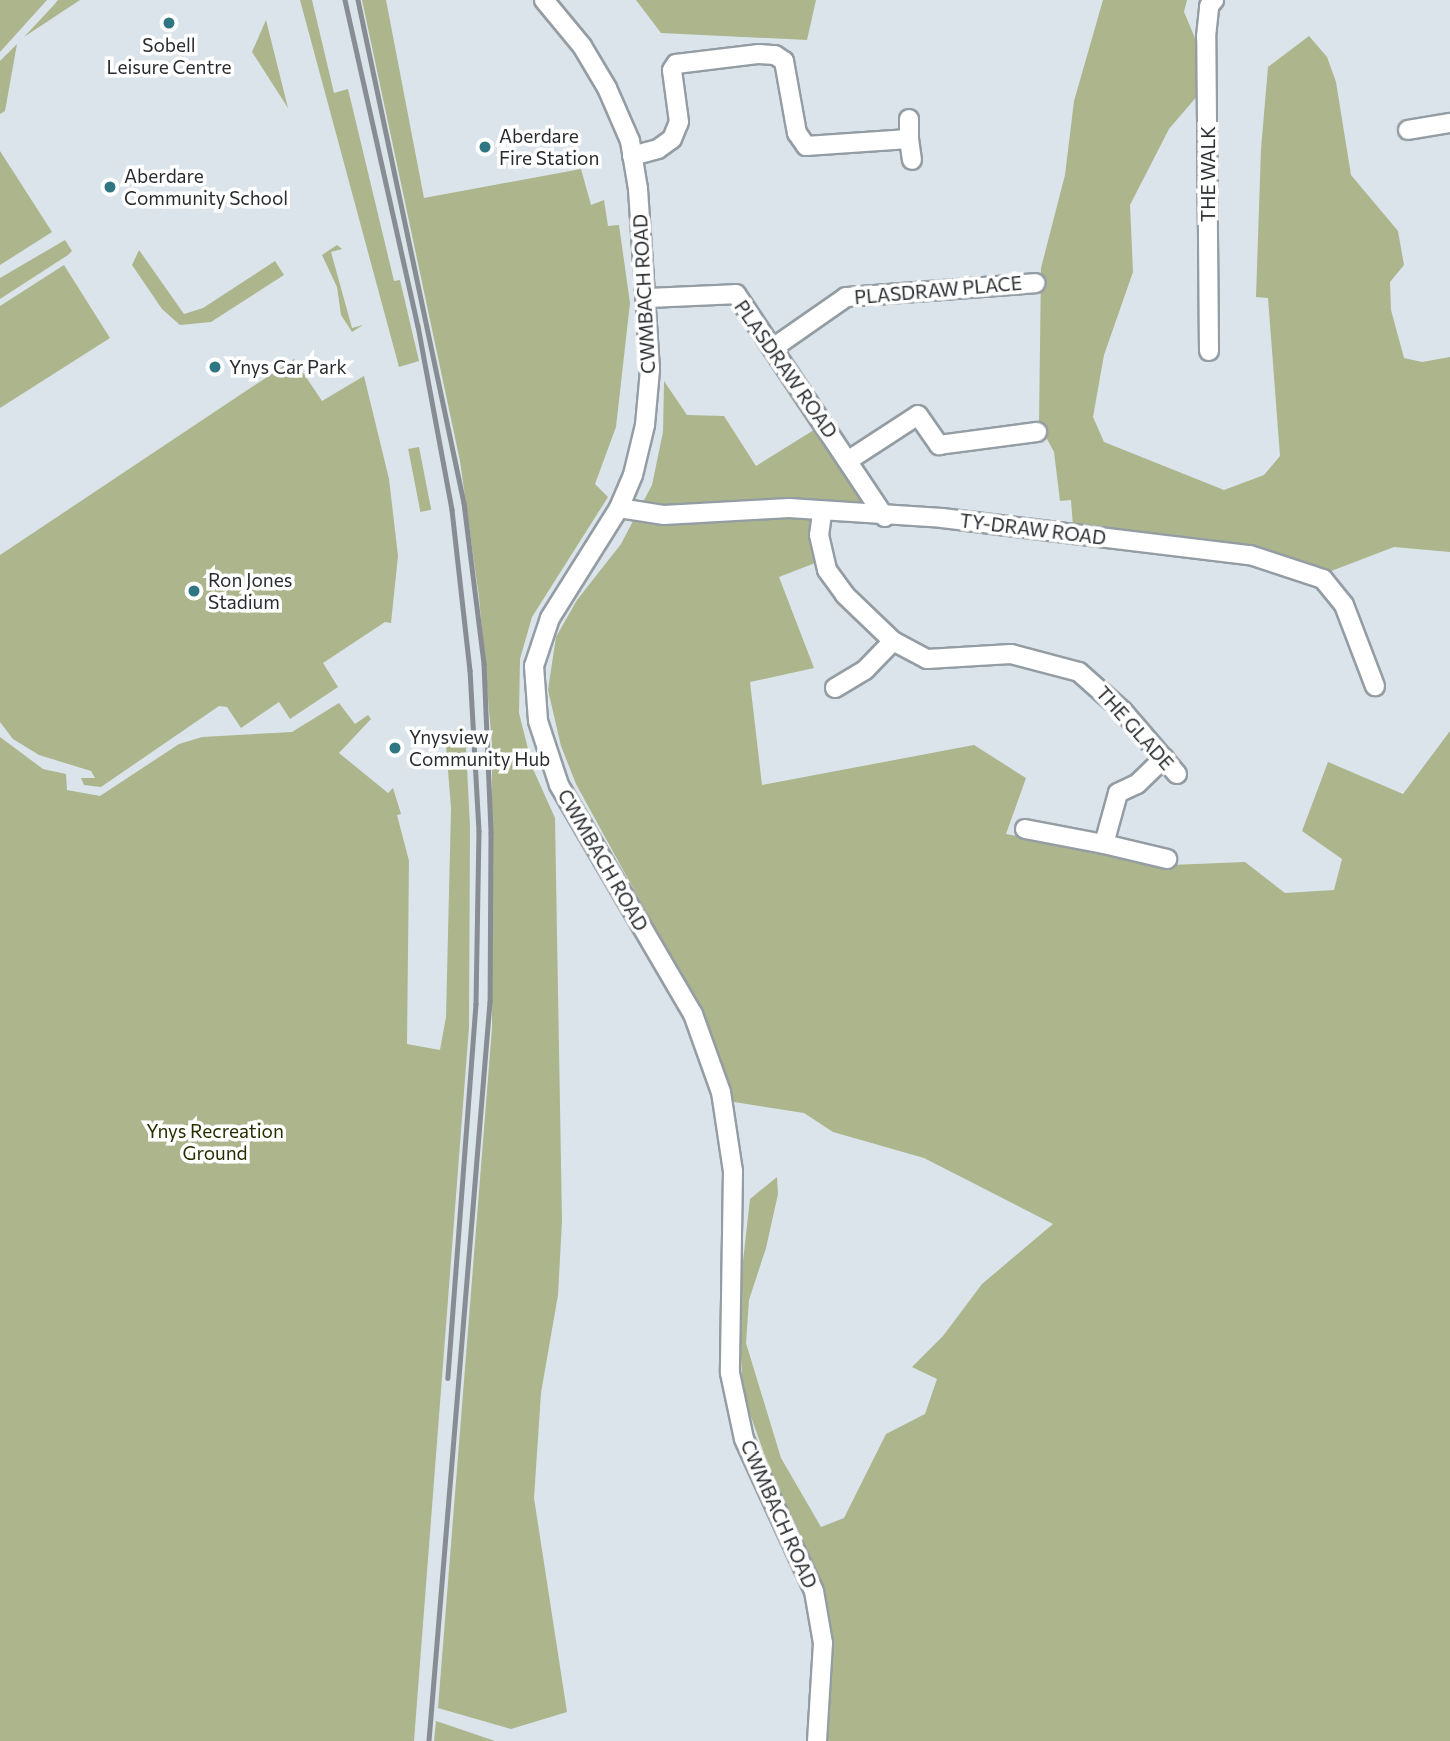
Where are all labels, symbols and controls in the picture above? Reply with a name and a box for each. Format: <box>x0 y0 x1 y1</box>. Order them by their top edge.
marker: Sobell Leisure Centre <box>161 15 177 31</box>
place label: Sobell Leisure Centre <box>107 34 231 78</box>
place label: Aberdare Fire Station <box>499 125 599 169</box>
street label: THE WALK <box>1197 126 1219 222</box>
marker: Aberdare Fire Station <box>477 139 493 155</box>
place label: Aberdare Community School <box>124 165 288 209</box>
marker: Aberdare Community School <box>102 179 118 195</box>
street label: CWMBACH ROAD <box>628 214 660 374</box>
street label: PLASDRAW PLACE <box>853 271 1023 309</box>
street label: PLASDRAW ROAD <box>730 296 842 442</box>
place label: Ynys Car Park <box>229 356 347 378</box>
marker: Ynys Car Park <box>207 359 223 375</box>
street label: TY-DRAW ROAD <box>958 509 1108 549</box>
place label: Ron Jones Stadium <box>208 569 292 613</box>
marker: Ron Jones Stadium <box>186 583 202 599</box>
street label: THE GLADE <box>1092 682 1178 774</box>
place label: Ynysview Community Hub <box>409 726 550 770</box>
marker: Ynysview Community Hub <box>387 740 403 756</box>
street label: CWMBACH ROAD <box>553 785 653 935</box>
park label: Ynys Recreation Ground <box>146 1120 284 1164</box>
street label: CWMBACH ROAD <box>736 1436 822 1592</box>

